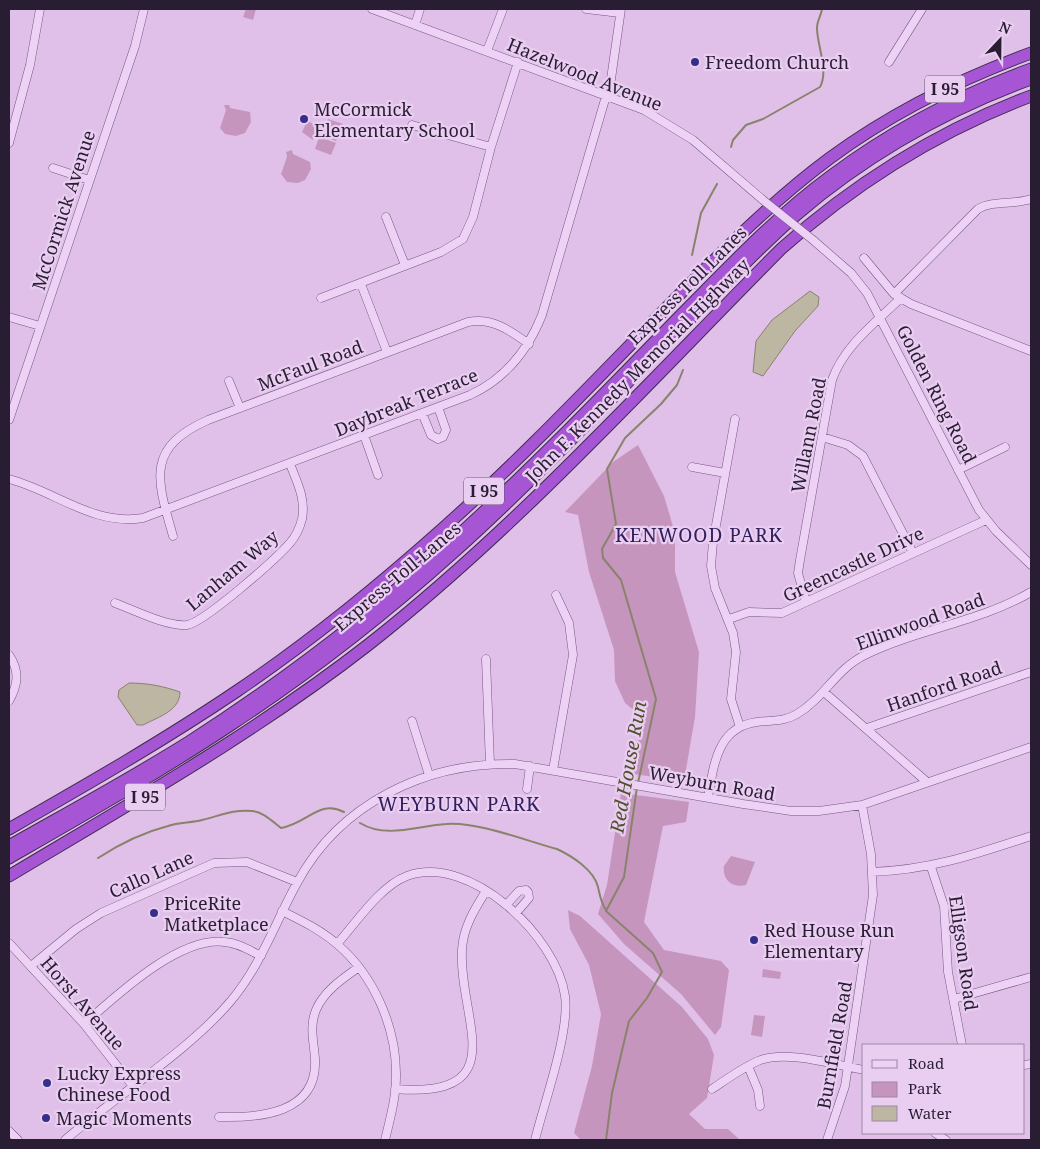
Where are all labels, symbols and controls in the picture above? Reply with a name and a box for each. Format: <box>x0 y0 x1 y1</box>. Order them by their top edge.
north arrow <box>975 15 1025 65</box>
text: N <box>996 17 1014 38</box>
street label: Hazelwood Avenue <box>504 32 666 116</box>
place label: Freedom Church <box>705 50 849 74</box>
marker: Freedom Church <box>689 56 701 68</box>
road number: I 95 <box>925 76 965 102</box>
place label: McCormick Elementary School <box>314 97 475 142</box>
marker: McCormick Elementary School <box>298 113 310 125</box>
street label: McCormick Avenue <box>26 127 100 293</box>
street label: Express Toll Lanes <box>622 220 752 350</box>
street label: John F. Kennedy Memorial Highway <box>519 252 755 488</box>
street label: Golden Ring Road <box>892 321 982 467</box>
street label: McFaul Road <box>254 334 366 396</box>
street label: Daybreak Terrace <box>331 362 481 442</box>
street label: Willann Road <box>785 375 831 495</box>
road number: I 95 <box>464 478 504 504</box>
street label: Express Toll Lanes <box>328 516 466 636</box>
street label: Greencastle Drive <box>779 521 927 607</box>
district label: KENWOOD PARK <box>615 522 783 548</box>
street label: Lanham Way <box>181 524 284 616</box>
street label: Ellinwood Road <box>852 587 988 655</box>
street label: Hanford Road <box>883 655 1005 717</box>
water label: Red House Run <box>603 698 653 836</box>
street label: Weyburn Road <box>647 760 777 806</box>
road number: I 95 <box>125 784 165 810</box>
district label: WEYBURN PARK <box>378 791 540 817</box>
street label: Callo Lane <box>105 845 197 903</box>
place label: PriceRite Matketplace <box>164 891 269 936</box>
street label: Elligson Road <box>944 894 984 1012</box>
marker: PriceRite Matketplace <box>148 907 160 919</box>
place label: Red House Run Elementary <box>764 918 895 963</box>
marker: Red House Run Elementary <box>748 934 760 946</box>
street label: Horst Avenue <box>36 951 130 1055</box>
street label: Burnfield Road <box>811 979 857 1111</box>
legend <box>862 1044 1025 1134</box>
text: Road <box>908 1053 944 1073</box>
place label: Lucky Express Chinese Food <box>57 1061 181 1106</box>
marker: Lucky Express Chinese Food <box>41 1077 53 1089</box>
text: Park <box>908 1078 942 1098</box>
text: Water <box>908 1103 951 1123</box>
place label: Magic Moments <box>56 1106 192 1130</box>
marker: Magic Moments <box>40 1112 52 1124</box>

